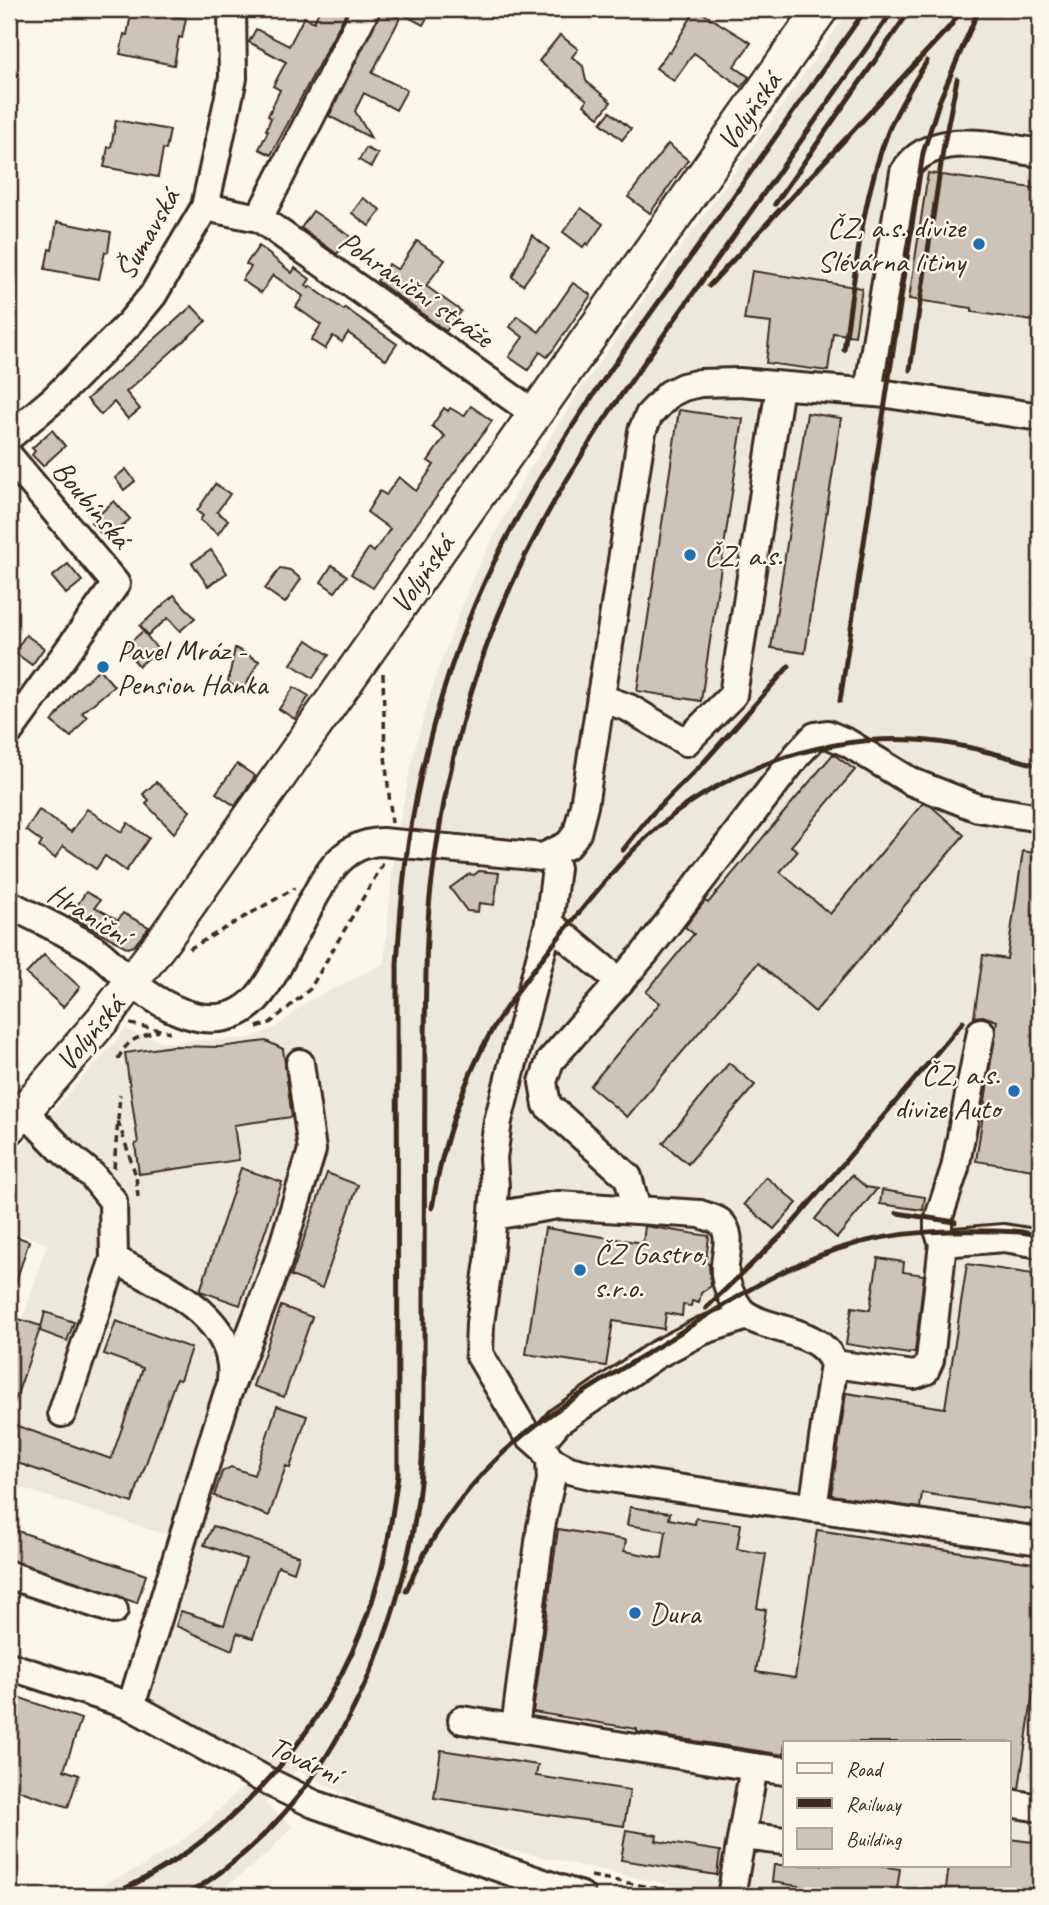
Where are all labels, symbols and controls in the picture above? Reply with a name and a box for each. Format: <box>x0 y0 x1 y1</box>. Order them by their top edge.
street label: Volyňská <box>708 62 791 158</box>
street label: Šumavská <box>106 179 190 286</box>
place label: ČZ, a.s. divize Slévárna litiny <box>817 208 968 280</box>
street label: Pohraniční stráže <box>331 222 502 357</box>
marker: ČZ, a.s. divize Slévárna litiny <box>971 236 987 252</box>
street label: Boubínská <box>44 452 142 558</box>
street label: Volyňská <box>381 525 464 621</box>
place label: ČZ, a.s. <box>704 536 783 574</box>
marker: ČZ, a.s. <box>682 547 698 563</box>
place label: Pavel Mráz - Pension Hanka <box>117 631 269 703</box>
marker: Pavel Mráz - Pension Hanka <box>95 659 111 675</box>
street label: Hraniční <box>41 874 142 957</box>
street label: Volyňská <box>47 985 135 1079</box>
place label: ČZ, a.s. divize Auto <box>894 1055 1003 1127</box>
marker: ČZ, a.s. divize Auto <box>1006 1083 1022 1099</box>
place label: ČZ Gastro, s.r.o. <box>594 1234 707 1306</box>
marker: ČZ Gastro, s.r.o. <box>572 1262 588 1278</box>
place label: Dura <box>649 1594 702 1632</box>
marker: Dura <box>627 1605 643 1621</box>
street label: Tovární <box>263 1727 353 1796</box>
legend <box>783 1741 1010 1867</box>
text: Road <box>846 1756 885 1782</box>
text: Railway <box>846 1791 902 1817</box>
text: Building <box>846 1826 903 1852</box>

